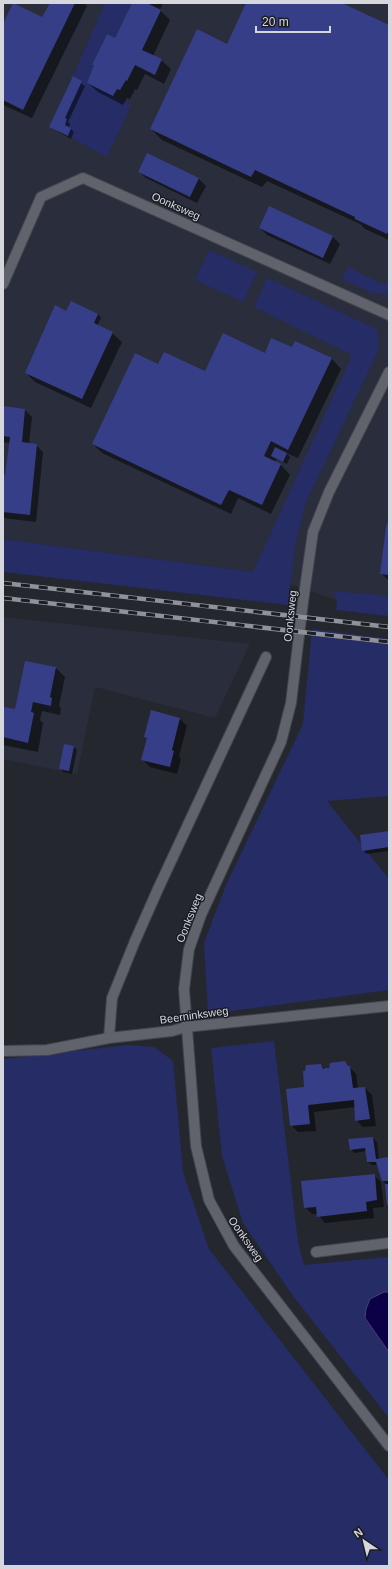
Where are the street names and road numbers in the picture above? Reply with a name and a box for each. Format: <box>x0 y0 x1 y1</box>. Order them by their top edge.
street label: Oonksweg <box>150 190 202 222</box>
street label: Oonksweg <box>281 590 299 642</box>
street label: Oonksweg <box>174 892 204 944</box>
street label: Beerninksweg <box>159 1004 229 1026</box>
street label: Oonksweg <box>226 1214 266 1264</box>

